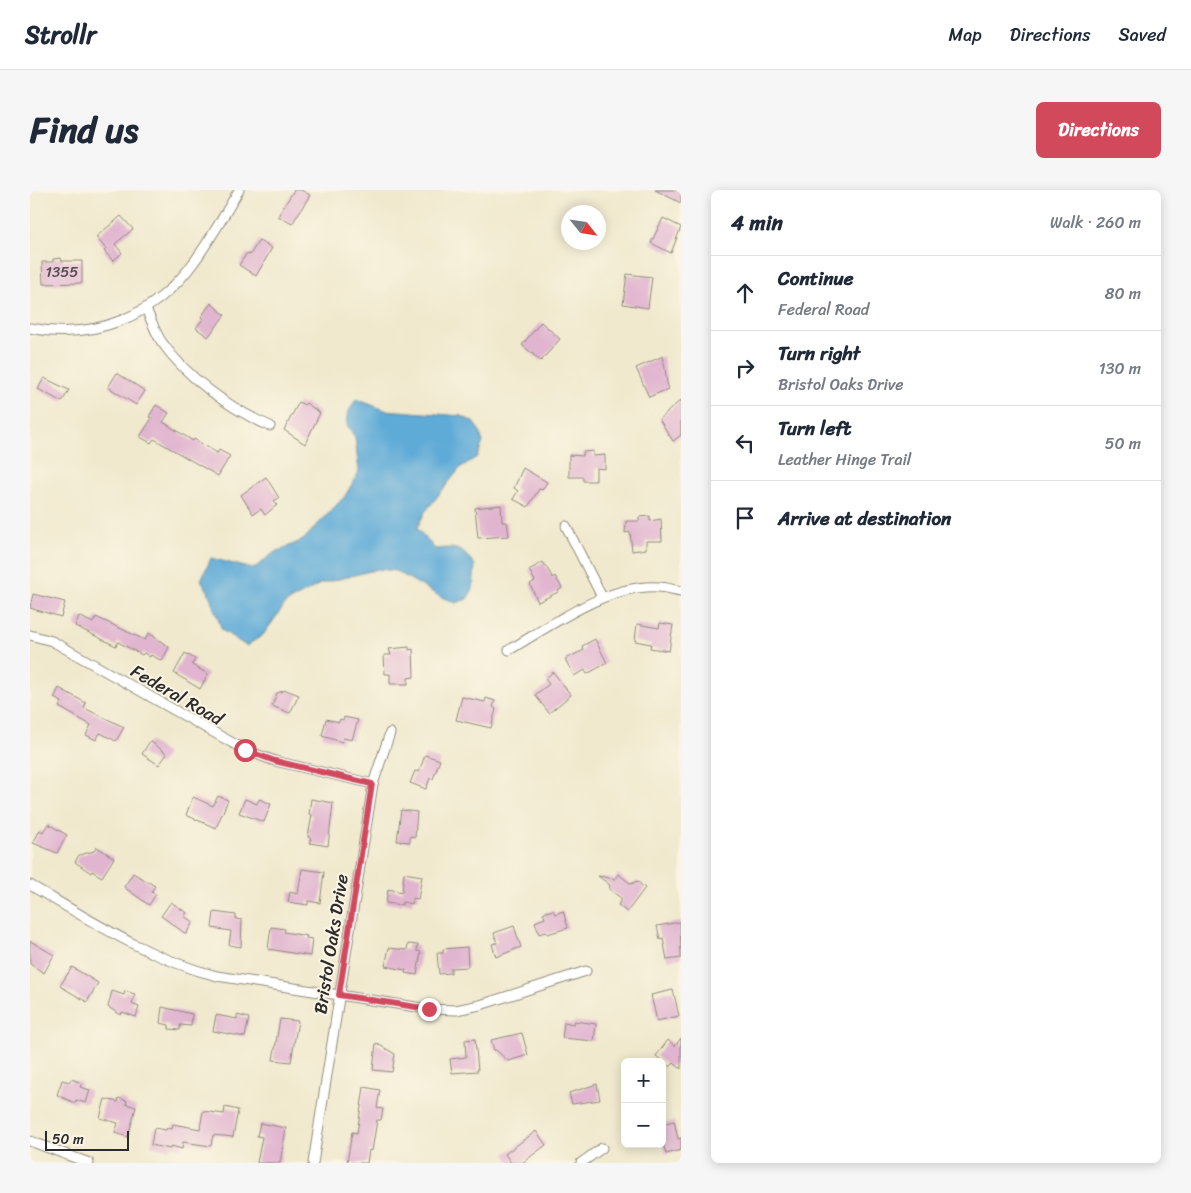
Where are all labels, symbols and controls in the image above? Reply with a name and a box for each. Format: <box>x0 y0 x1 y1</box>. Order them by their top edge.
text: Strollr <box>25 14 96 56</box>
text: Map <box>949 19 982 51</box>
text: Directions <box>1010 19 1091 51</box>
text: Saved <box>1119 19 1166 51</box>
text: Find us <box>30 99 138 161</box>
button: Directions <box>1036 102 1161 158</box>
text: 4 min <box>731 204 783 242</box>
north arrow <box>561 205 606 250</box>
text: Walk · 260 m <box>1050 208 1141 237</box>
house number: 1355 <box>45 259 79 285</box>
text: Continue <box>778 262 854 295</box>
icon: ahead <box>731 279 759 307</box>
text: 80 m <box>1105 279 1141 308</box>
text: Federal Road <box>778 295 869 324</box>
text: Turn right <box>778 337 860 370</box>
icon: right <box>731 354 759 382</box>
text: 130 m <box>1099 354 1141 383</box>
text: Bristol Oaks Drive <box>778 370 904 399</box>
text: Turn left <box>778 412 851 445</box>
icon: left <box>731 429 759 457</box>
text: 50 m <box>1105 429 1141 458</box>
text: Leather Hinge Trail <box>778 445 911 474</box>
text: Arrive at destination <box>778 502 951 535</box>
icon: arrive <box>731 504 759 532</box>
street label: Federal Road <box>125 655 231 735</box>
route start <box>234 739 257 762</box>
street label: Bristol Oaks Drive <box>304 872 358 1016</box>
route end <box>418 998 441 1021</box>
map controls <box>621 1058 666 1148</box>
button: + <box>621 1058 666 1103</box>
button: − <box>621 1103 666 1148</box>
text: 50 m <box>52 1127 84 1152</box>
scale bar <box>45 1128 129 1151</box>

